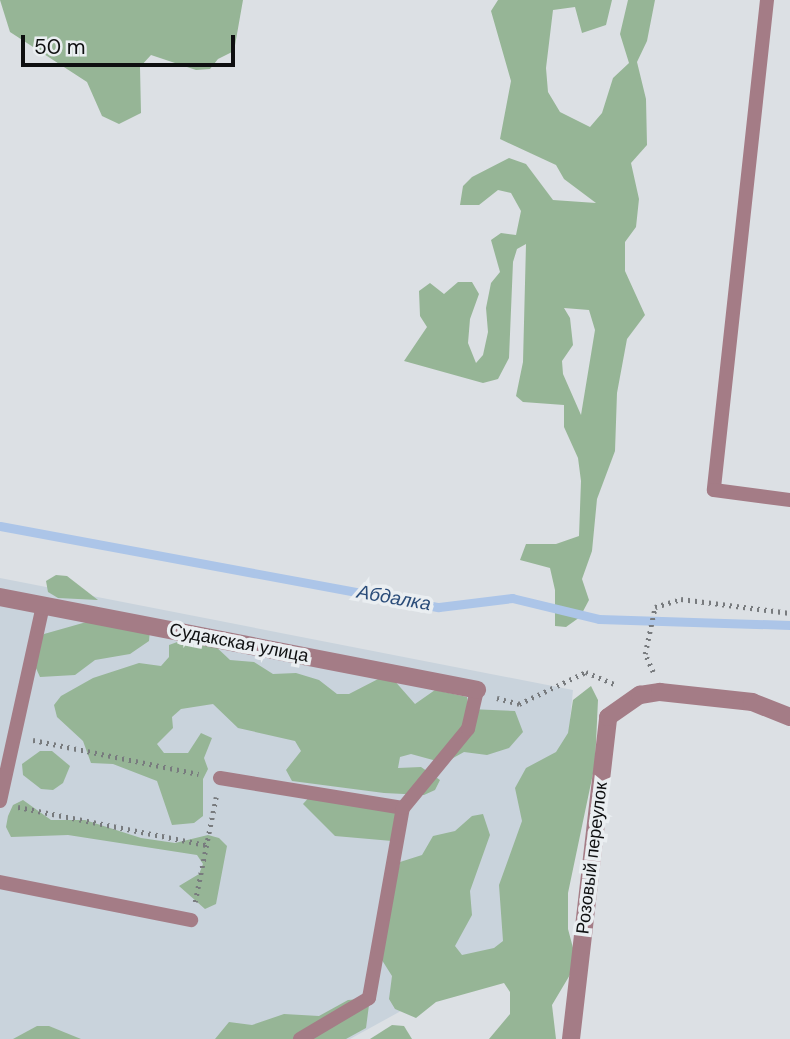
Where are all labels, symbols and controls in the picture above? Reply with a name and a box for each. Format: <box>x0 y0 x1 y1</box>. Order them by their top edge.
scale bar <box>24 21 238 65</box>
text: 50 m <box>34 33 85 61</box>
water label: Абдалка <box>355 580 433 616</box>
street label: Судакская улица <box>168 619 310 667</box>
street label: Розовый переулок <box>572 781 612 935</box>

